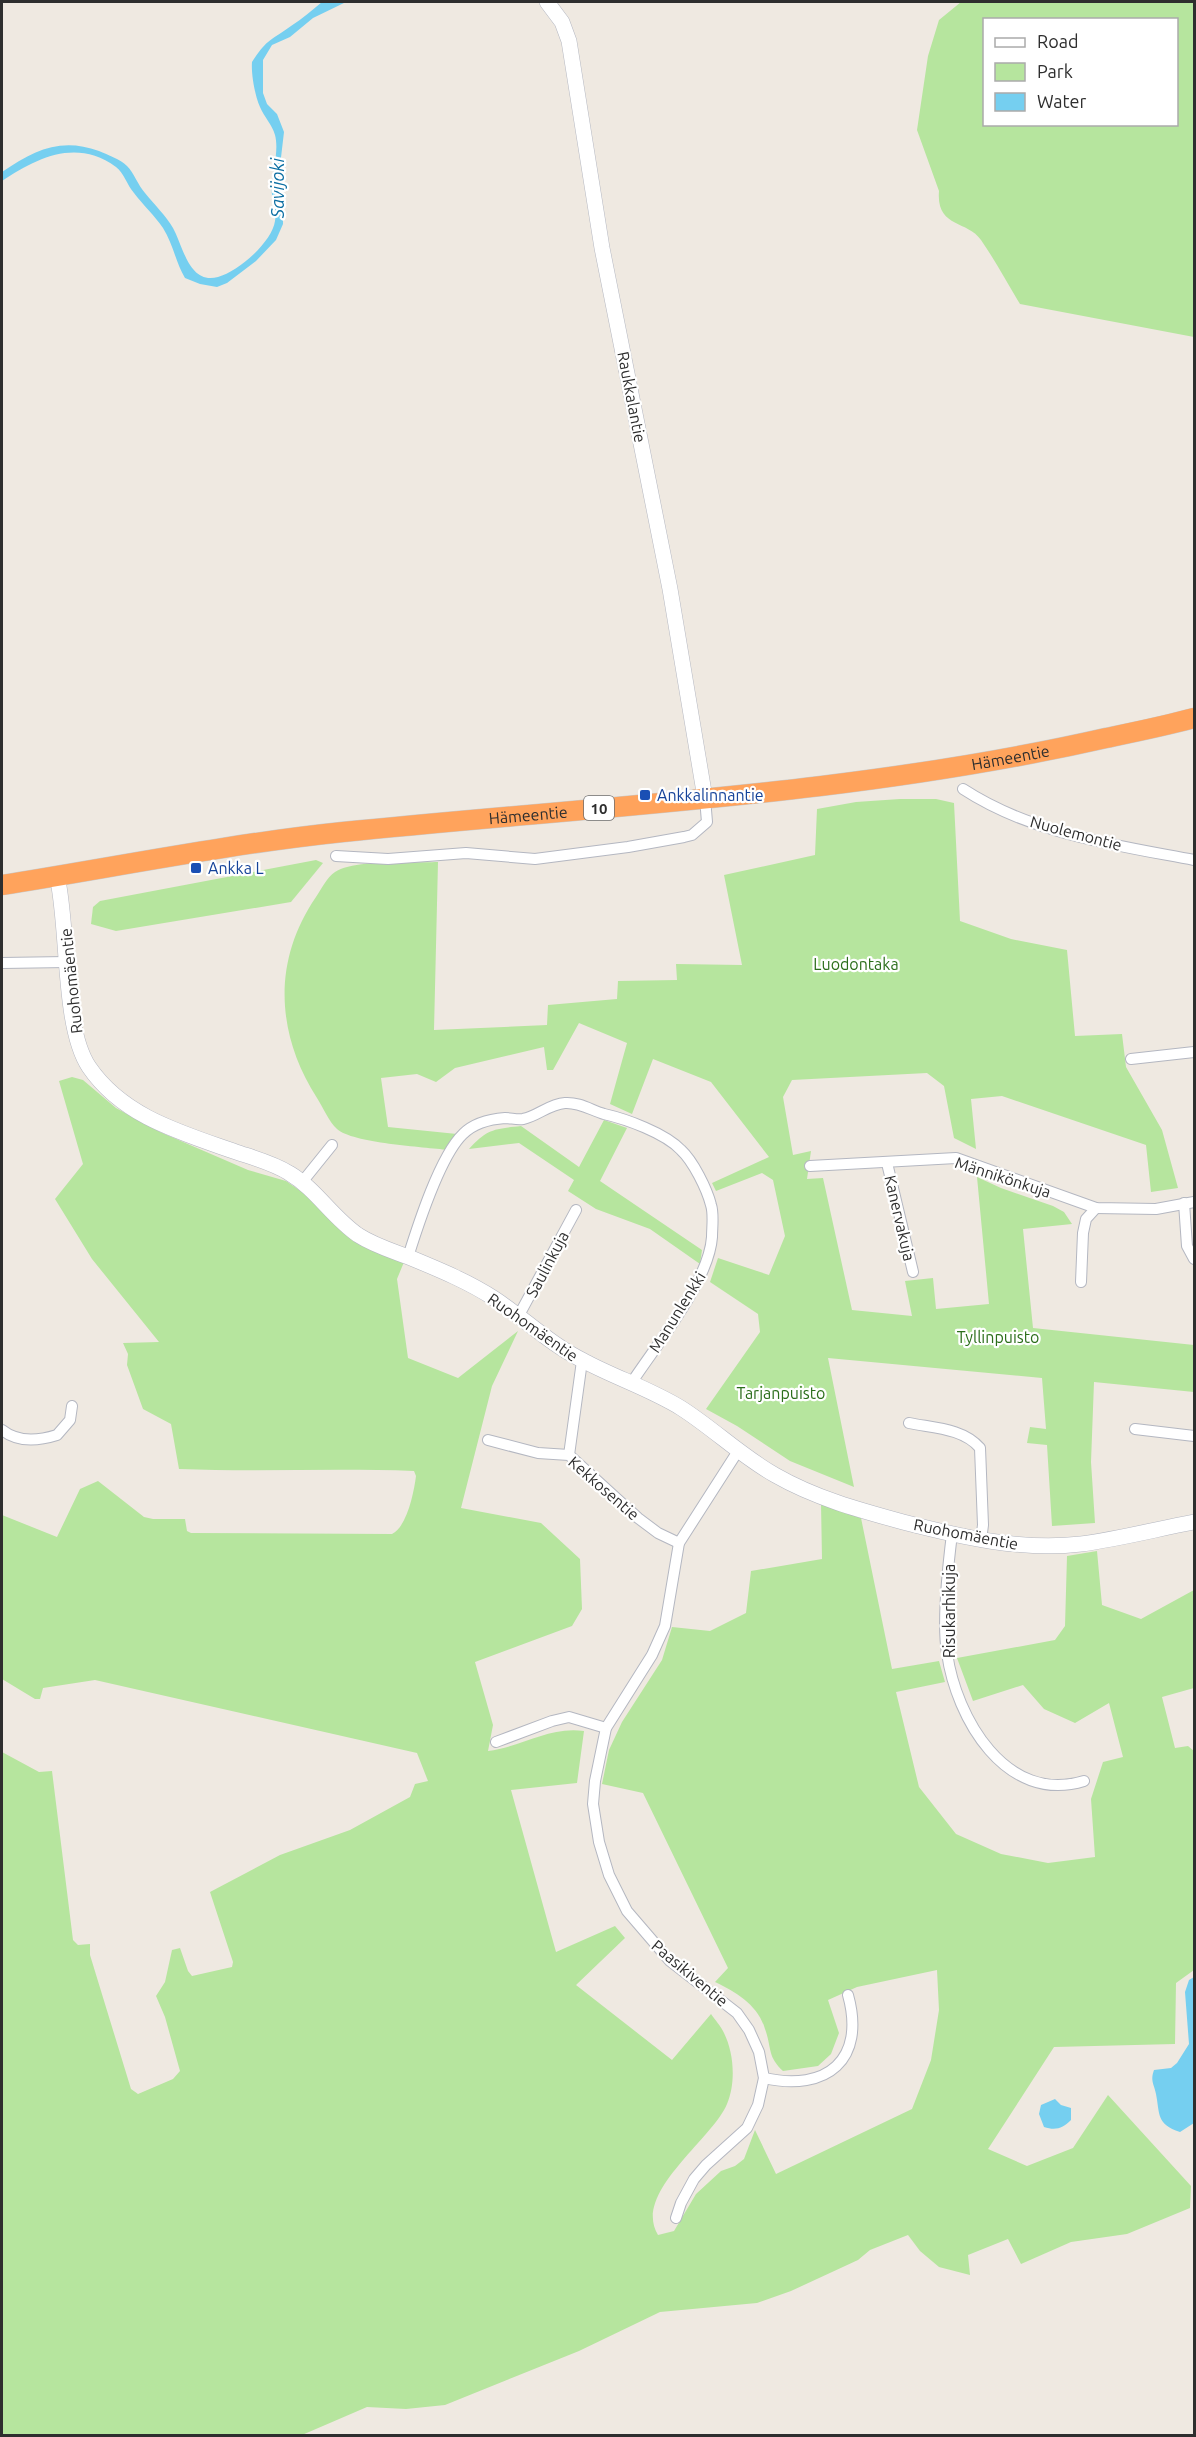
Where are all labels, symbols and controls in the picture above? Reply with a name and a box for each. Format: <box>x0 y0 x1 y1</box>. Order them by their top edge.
legend <box>983 18 1178 126</box>
text: Road <box>1037 31 1079 51</box>
text: Park <box>1037 61 1073 81</box>
text: Water <box>1037 91 1087 111</box>
water label: Savijoki <box>267 158 287 219</box>
street label: Raukkalantie <box>614 350 650 444</box>
street label: Hämeentie <box>970 741 1051 773</box>
place label: Ankkalinnantie <box>657 786 764 804</box>
marker: Ankkalinnantie <box>638 788 652 802</box>
road number: 10 <box>584 796 614 820</box>
street label: Hämeentie <box>488 803 568 827</box>
street label: Nuolemontie <box>1028 812 1124 854</box>
place label: Ankka L <box>208 859 264 877</box>
marker: Ankka L <box>189 861 203 875</box>
street label: Ruohomäentie <box>57 927 85 1035</box>
park label: Luodontaka <box>813 955 899 973</box>
street label: Männikönkuja <box>953 1153 1053 1201</box>
street label: Kanervakuja <box>881 1173 919 1263</box>
street label: Saulinkuja <box>522 1228 572 1300</box>
street label: Manunlenkki <box>645 1268 709 1356</box>
street label: Ruohomäentie <box>484 1289 582 1365</box>
park label: Tyllinpuisto <box>957 1328 1039 1346</box>
park label: Tarjanpuisto <box>737 1384 825 1402</box>
street label: Kekkosentie <box>565 1453 643 1523</box>
street label: Ruohomäentie <box>912 1515 1020 1553</box>
street label: Risukarhikuja <box>940 1564 958 1658</box>
street label: Paasikiventie <box>648 1936 732 2010</box>

